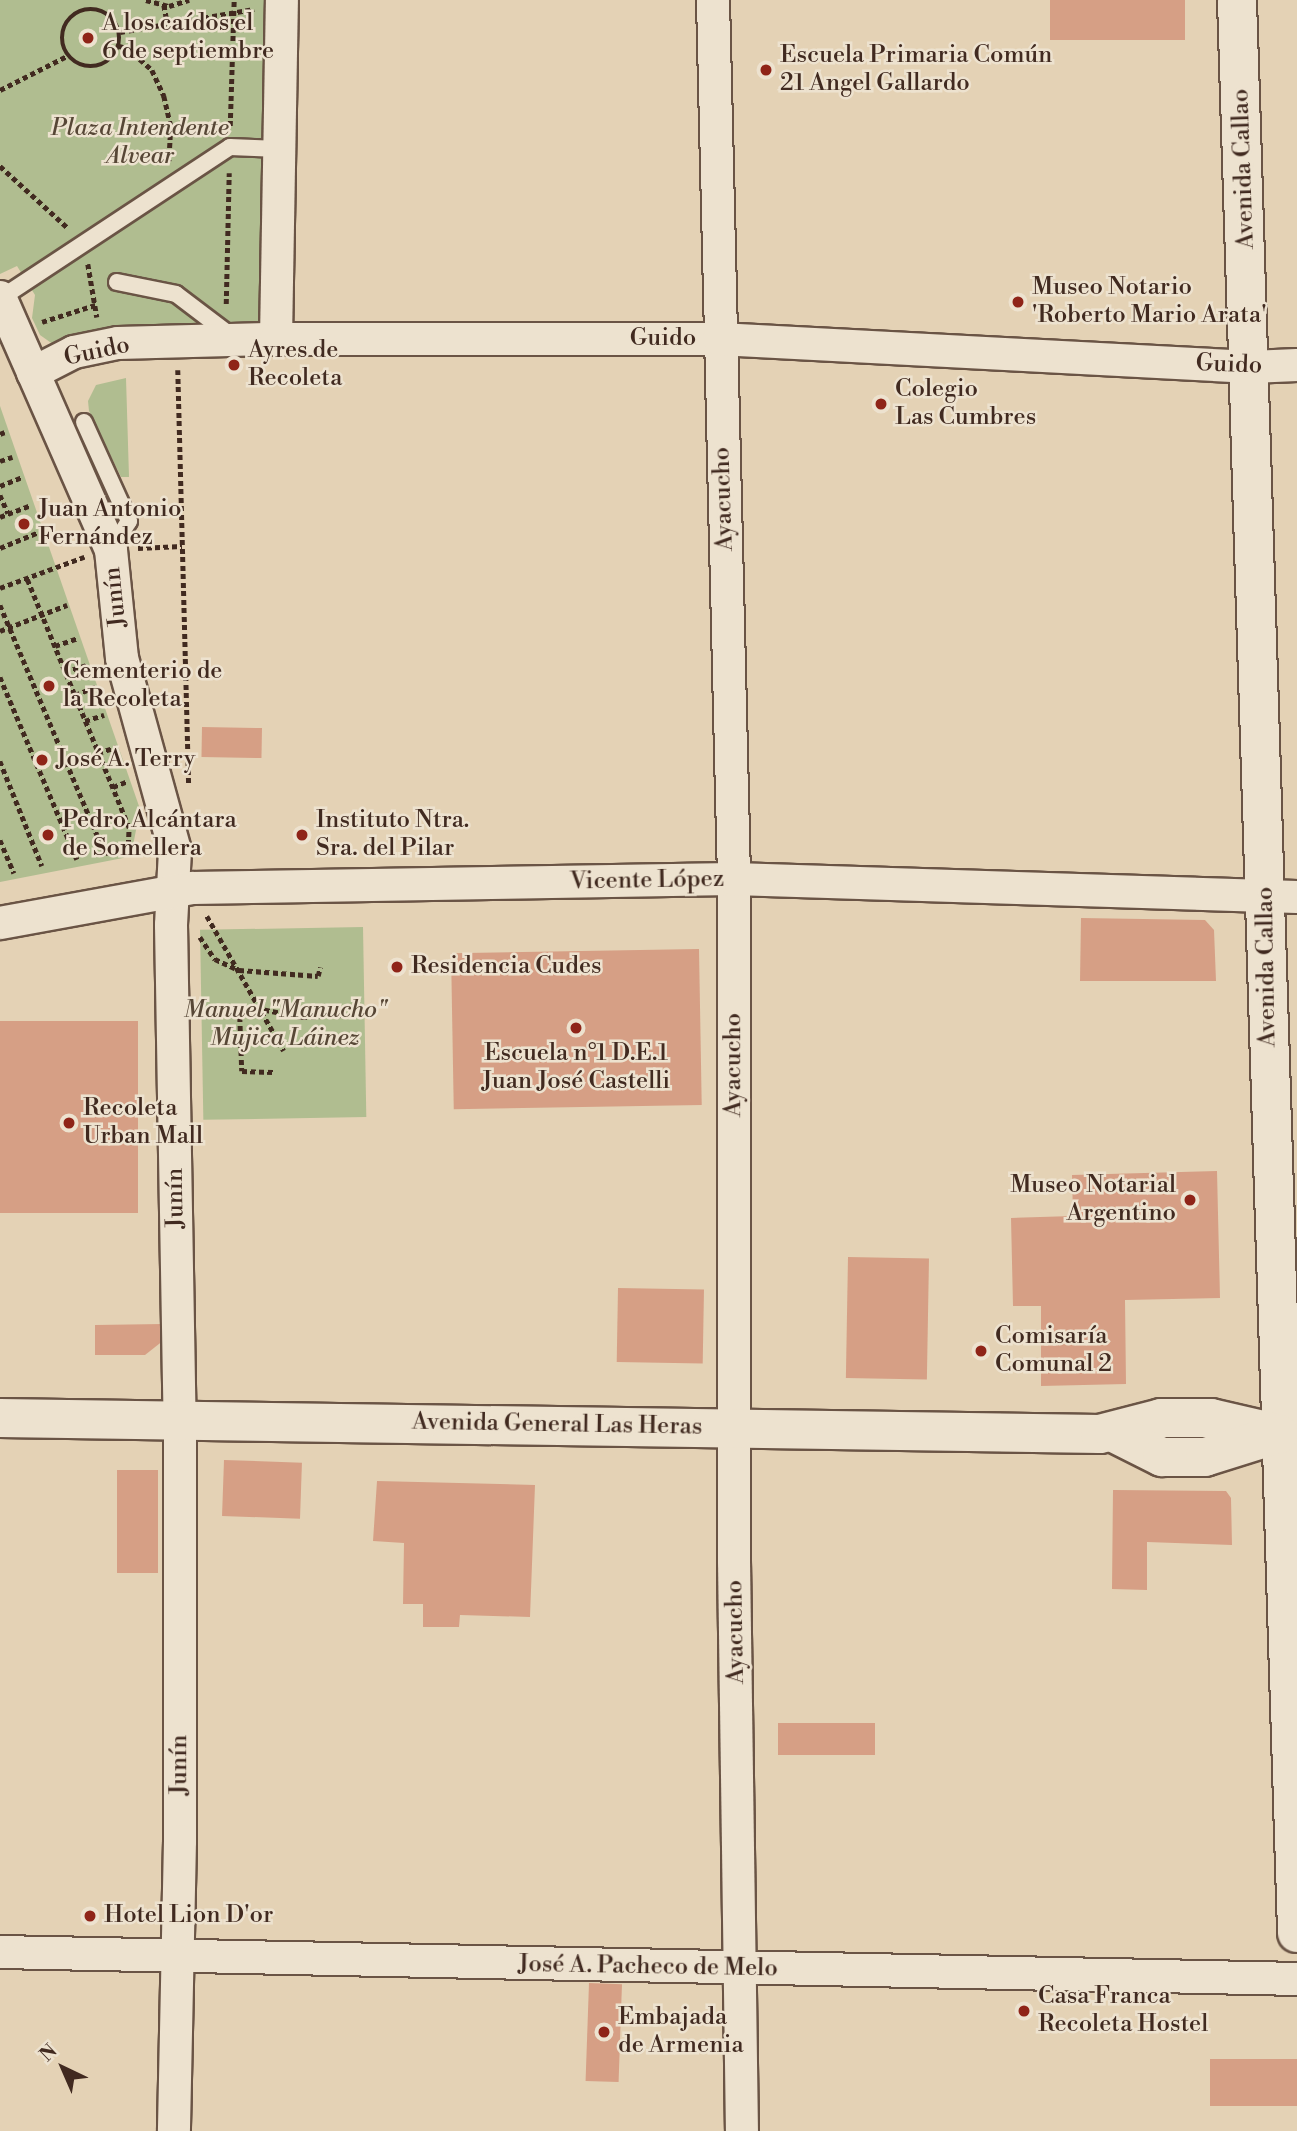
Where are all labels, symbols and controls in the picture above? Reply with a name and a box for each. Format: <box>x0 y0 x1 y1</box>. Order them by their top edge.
place label: A los caídos el 6 de septiembre <box>102 10 274 66</box>
marker: A los caídos el 6 de septiembre <box>80 30 96 46</box>
place label: Escuela Primaria Común 21 Angel Gallardo <box>780 42 1052 98</box>
marker: Escuela Primaria Común 21 Angel Gallardo <box>758 62 774 78</box>
street label: Avenida Callao <box>1227 88 1261 250</box>
park label: Plaza Intendente Alvear <box>51 115 229 171</box>
place label: Museo Notario 'Roberto Mario Arata' <box>1032 274 1267 330</box>
marker: Museo Notario 'Roberto Mario Arata' <box>1010 294 1026 310</box>
street label: Guido <box>630 325 696 353</box>
street label: Guido <box>62 331 132 373</box>
place label: Ayres de Recoleta <box>248 337 342 393</box>
street label: Guido <box>1195 349 1263 381</box>
marker: Ayres de Recoleta <box>226 357 242 373</box>
place label: Colegio Las Cumbres <box>895 376 1036 432</box>
marker: Colegio Las Cumbres <box>873 396 889 412</box>
street label: Ayacucho <box>708 446 740 552</box>
place label: Juan Antonio Fernández <box>38 496 182 552</box>
marker: Juan Antonio Fernández <box>16 516 32 532</box>
street label: Junín <box>99 565 133 629</box>
place label: Cementerio de la Recoleta <box>63 658 222 714</box>
marker: Cementerio de la Recoleta <box>41 678 57 694</box>
place label: José A. Terry <box>56 746 195 774</box>
marker: José A. Terry <box>34 752 50 768</box>
place label: Pedro Alcántara de Somellera <box>62 807 237 863</box>
place label: Instituto Ntra. Sra. del Pilar <box>316 807 469 863</box>
marker: Pedro Alcántara de Somellera <box>40 827 56 843</box>
marker: Instituto Ntra. Sra. del Pilar <box>294 827 310 843</box>
street label: Vicente López <box>570 865 724 897</box>
street label: Avenida Callao <box>1251 887 1283 1047</box>
place label: Residencia Cudes <box>411 953 602 981</box>
marker: Residencia Cudes <box>389 959 405 975</box>
park label: Manuel "Manucho" Mujica Láinez <box>184 997 386 1053</box>
street label: Ayacucho <box>720 1013 748 1117</box>
marker: Escuela n°1 D.E.1 Juan José Castelli <box>568 1020 584 1036</box>
place label: Escuela n°1 D.E.1 Juan José Castelli <box>482 1040 670 1096</box>
place label: Recoleta Urban Mall <box>83 1095 203 1151</box>
marker: Recoleta Urban Mall <box>61 1115 77 1131</box>
street label: Junín <box>161 1168 191 1228</box>
place label: Museo Notarial Argentino <box>1010 1172 1176 1228</box>
marker: Museo Notarial Argentino <box>1182 1192 1198 1208</box>
place label: Comisaría Comunal 2 <box>995 1323 1112 1379</box>
marker: Comisaría Comunal 2 <box>973 1343 989 1359</box>
street label: Avenida General Las Heras <box>412 1408 702 1442</box>
street label: Ayacucho <box>721 1580 751 1684</box>
street label: Junín <box>166 1735 194 1795</box>
place label: Hotel Lion D'or <box>104 1902 273 1930</box>
marker: Hotel Lion D'or <box>82 1908 98 1924</box>
street label: José A. Pacheco de Melo <box>518 1950 778 1984</box>
place label: Casa Franca Recoleta Hostel <box>1038 1983 1208 2039</box>
marker: Casa Franca Recoleta Hostel <box>1016 2003 1032 2019</box>
place label: Embajada de Armenia <box>618 2004 744 2060</box>
marker: Embajada de Armenia <box>596 2024 612 2040</box>
north arrow <box>28 2033 98 2103</box>
text: N <box>35 2039 62 2067</box>

